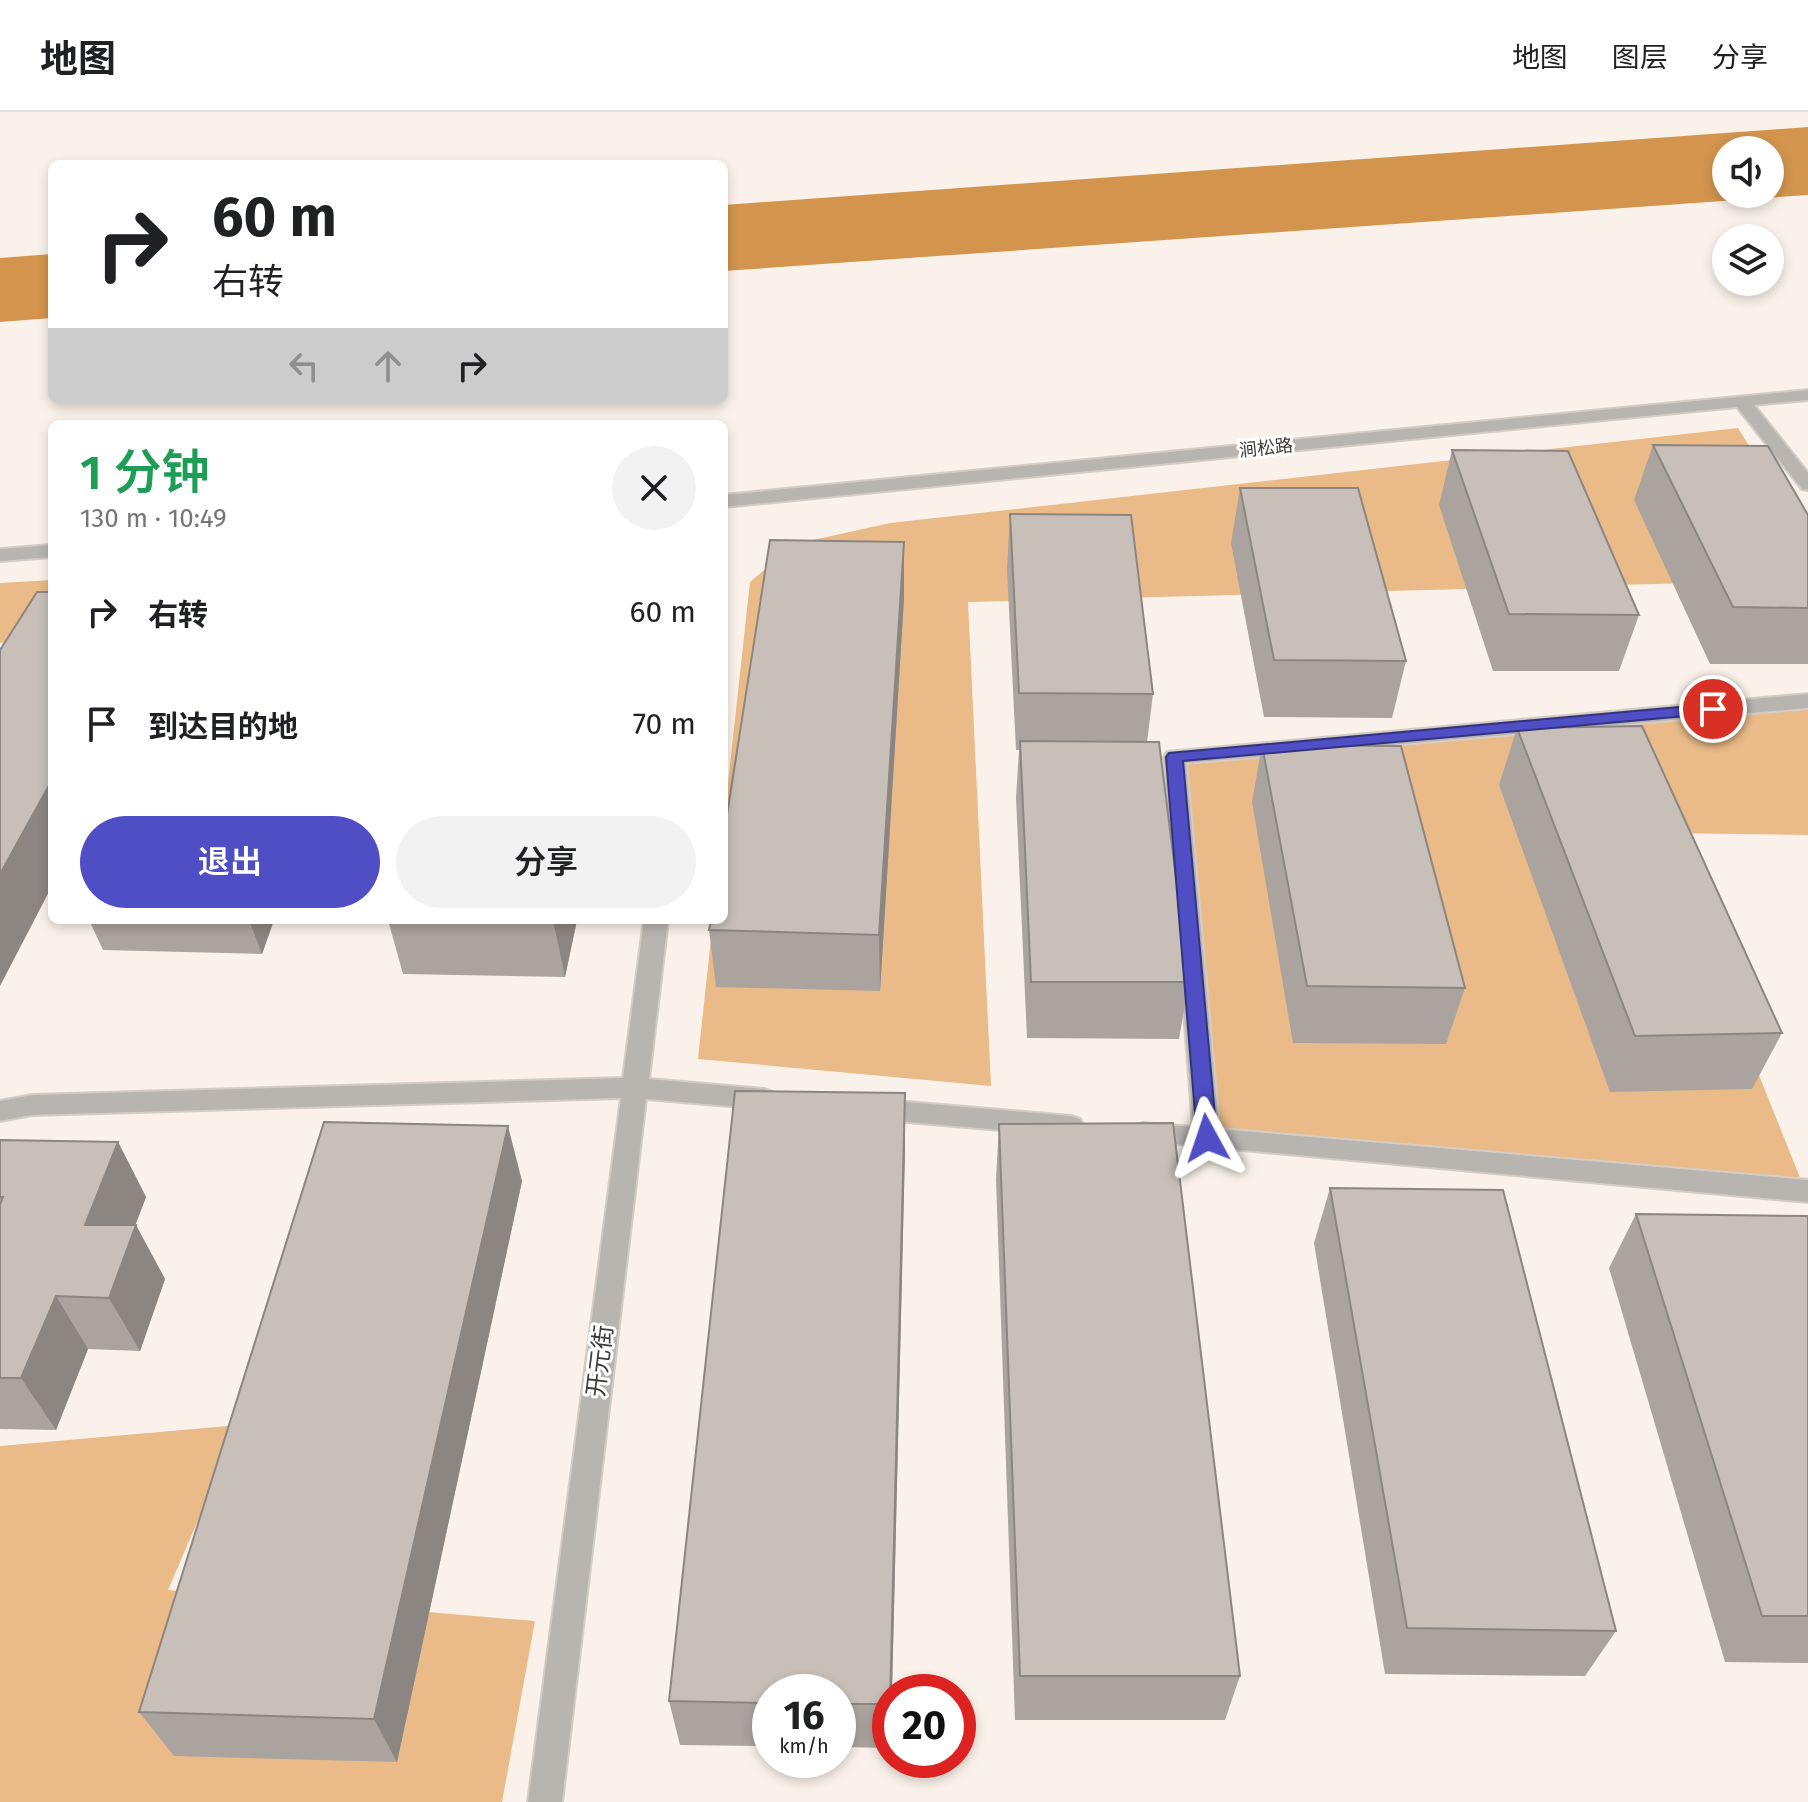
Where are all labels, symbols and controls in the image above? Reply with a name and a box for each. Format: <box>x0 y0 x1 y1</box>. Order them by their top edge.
text: 地图 <box>40 36 116 82</box>
text: 地图 <box>1512 41 1568 74</box>
text: 图层 <box>1612 41 1668 74</box>
text: 分享 <box>1712 41 1768 74</box>
map controls <box>1712 136 1784 296</box>
button: sound <box>1712 136 1784 208</box>
text: 60 m <box>212 184 337 251</box>
icon: right <box>80 192 184 296</box>
button: layers <box>1712 224 1784 296</box>
text: 右转 <box>212 260 284 304</box>
icon: left <box>282 344 326 388</box>
icon: ahead <box>366 344 410 388</box>
icon: right <box>450 344 494 388</box>
street label: 涧松路 <box>1238 434 1294 462</box>
text: 1 分钟 <box>80 444 210 502</box>
button: close <box>612 446 696 530</box>
text: 130 m · 10:49 <box>80 503 227 534</box>
icon: right <box>80 590 124 634</box>
text: 60 m <box>630 594 696 630</box>
text: 右转 <box>148 597 208 633</box>
pin <box>1679 675 1747 743</box>
icon: arrive <box>1691 687 1735 731</box>
icon: arrive <box>80 702 124 746</box>
text: 70 m <box>633 706 696 742</box>
text: 到达目的地 <box>148 709 298 745</box>
button: 退出 <box>80 816 380 908</box>
button: 分享 <box>396 816 696 908</box>
position arrow <box>1165 1096 1249 1180</box>
street label: 开元街 <box>582 1324 618 1398</box>
speed limit sign: 20 <box>872 1674 976 1778</box>
text: 16 <box>783 1692 825 1740</box>
text: km/h <box>779 1734 829 1758</box>

